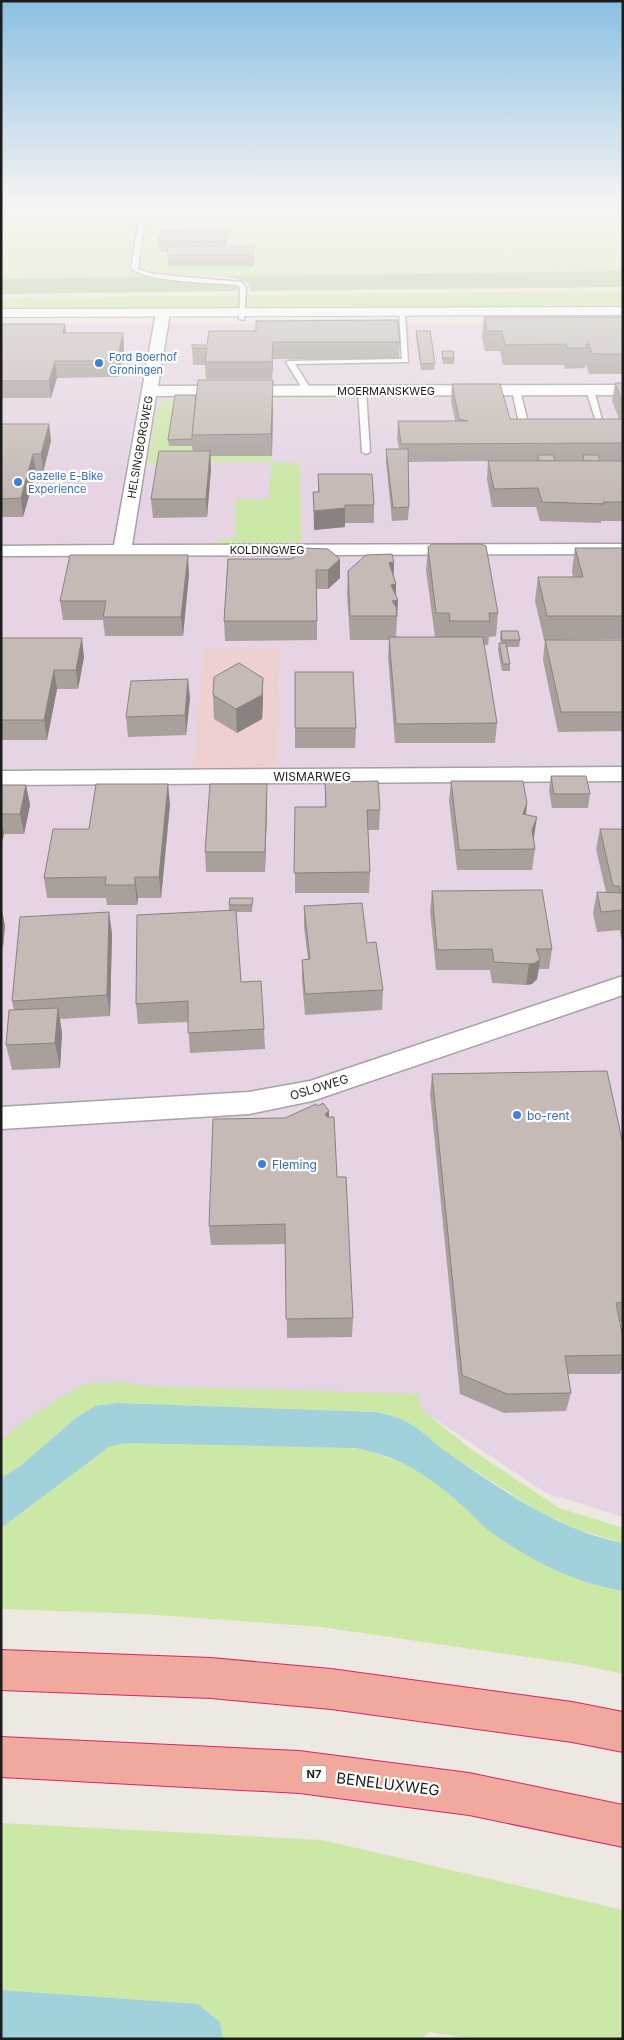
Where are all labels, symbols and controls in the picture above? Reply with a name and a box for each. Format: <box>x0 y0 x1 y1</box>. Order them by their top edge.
place label: Ford Boerhof Groningen <box>109 350 177 377</box>
marker: Ford Boerhof Groningen <box>93 357 105 369</box>
street label: MOERMANSKWEG <box>337 384 435 398</box>
street label: HELSINGBORGWEG <box>124 395 156 499</box>
place label: Gazelle E-Bike Experience <box>28 469 103 496</box>
marker: Gazelle E-Bike Experience <box>12 476 24 488</box>
street label: KOLDINGWEG <box>230 543 304 557</box>
street label: WISMARWEG <box>273 769 351 784</box>
street label: OSLOWEG <box>288 1071 350 1103</box>
place label: bo-rent <box>527 1108 569 1123</box>
marker: bo-rent <box>511 1109 523 1121</box>
place label: Fleming <box>272 1157 317 1172</box>
marker: Fleming <box>256 1158 268 1170</box>
road number: N7 <box>302 1766 326 1782</box>
street label: BENELUXWEG <box>335 1768 441 1800</box>

